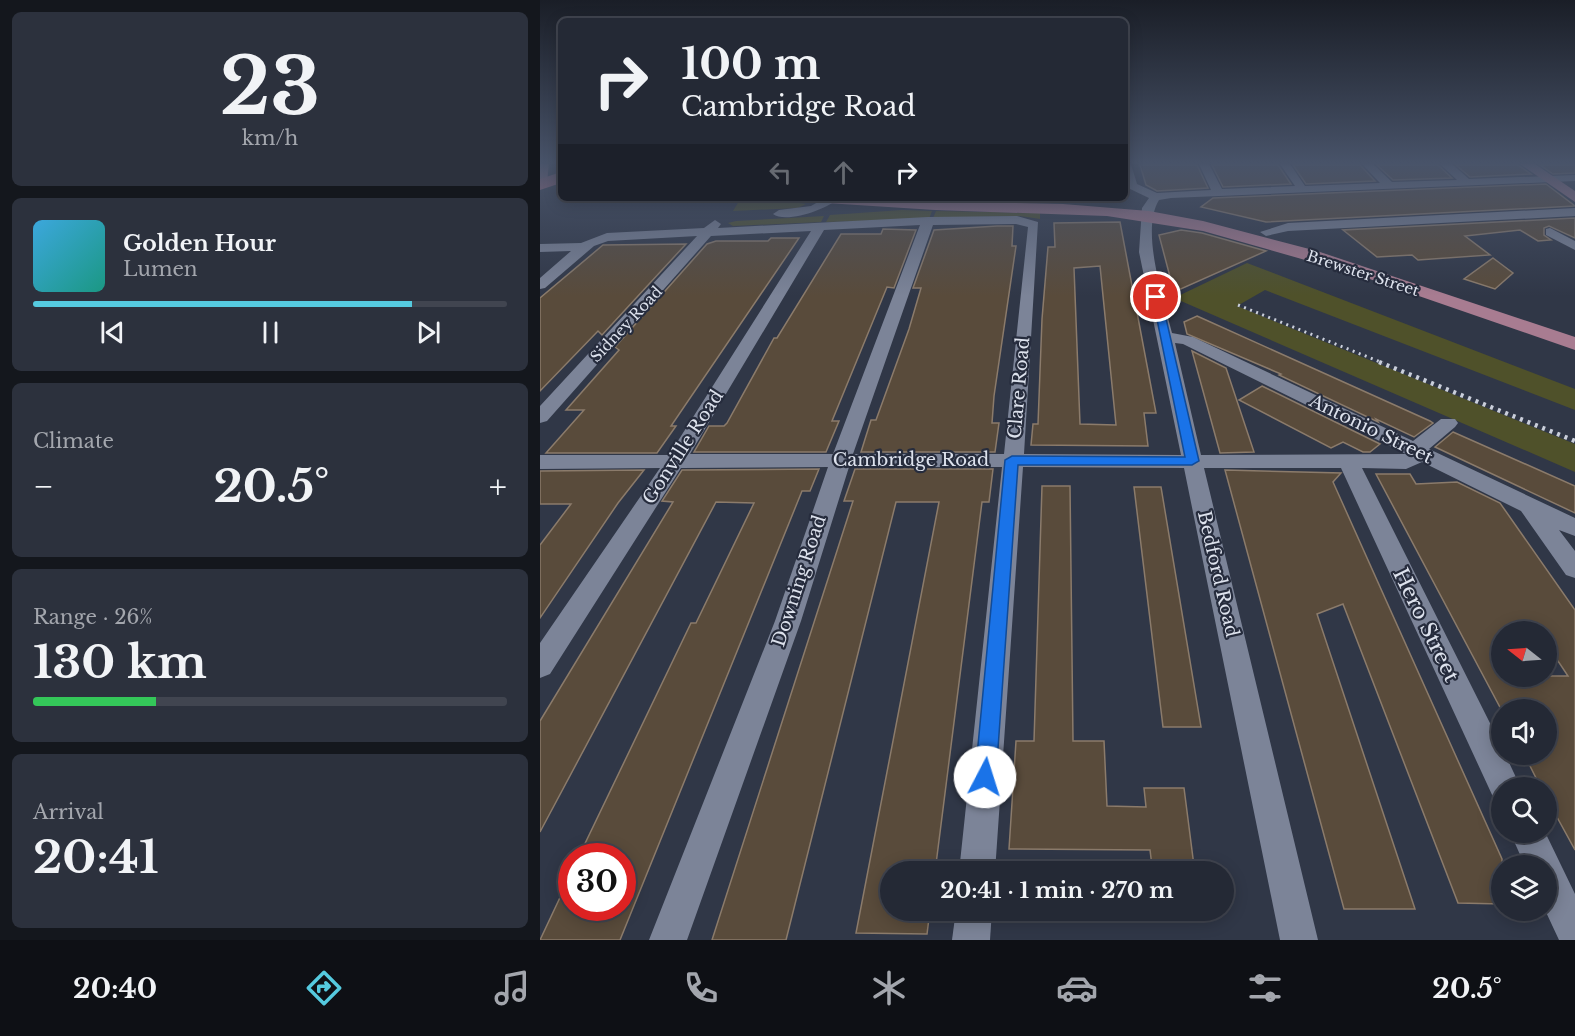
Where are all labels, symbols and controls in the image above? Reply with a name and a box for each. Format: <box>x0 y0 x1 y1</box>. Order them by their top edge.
text: 23 <box>220 38 320 135</box>
text: 100 m <box>681 38 820 90</box>
icon: right <box>582 42 660 120</box>
text: Cambridge Road <box>681 90 916 123</box>
text: km/h <box>242 126 298 150</box>
icon: left <box>764 156 797 189</box>
icon: ahead <box>827 156 860 189</box>
icon: right <box>890 156 923 189</box>
text: Golden Hour <box>123 230 276 257</box>
street label: Brewster Street <box>1305 246 1422 300</box>
text: Lumen <box>123 257 198 281</box>
pin <box>1130 271 1181 322</box>
icon: arrive <box>1139 280 1172 313</box>
street label: Sidney Road <box>586 282 666 366</box>
icon: previous <box>96 316 129 349</box>
icon: pause <box>254 316 287 349</box>
icon: next <box>412 316 445 349</box>
street label: Clare Road <box>1004 336 1034 440</box>
street label: Gonville Road <box>638 386 728 508</box>
street label: Antonio Street <box>1305 389 1436 468</box>
text: Climate <box>33 429 114 453</box>
street label: Cambridge Road <box>833 449 989 471</box>
text: 20.5° <box>213 458 329 514</box>
text: − <box>33 466 54 507</box>
text: + <box>489 466 507 507</box>
street label: Bedford Road <box>1193 509 1243 639</box>
street label: Downing Road <box>767 512 831 650</box>
street label: Hero Street <box>1387 564 1465 686</box>
text: Range · 26% <box>33 605 153 629</box>
north arrow <box>1491 621 1557 687</box>
map controls <box>1491 621 1557 921</box>
text: 130 km <box>33 634 207 690</box>
button: sound <box>1491 699 1557 765</box>
position arrow <box>953 745 1017 809</box>
button: search <box>1491 777 1557 843</box>
text: Arrival <box>33 800 104 824</box>
text: 20:41 <box>33 829 159 885</box>
speed limit sign: 30 <box>558 843 636 921</box>
button: layers <box>1491 855 1557 921</box>
text: 20:41 · 1 min · 270 m <box>940 877 1174 904</box>
icon: directions <box>303 967 345 1009</box>
icon: music <box>491 967 533 1009</box>
icon: phone <box>680 967 722 1009</box>
icon: climate <box>868 967 910 1009</box>
icon: car <box>1056 967 1098 1009</box>
icon: filters <box>1244 967 1286 1009</box>
text: 20:40 <box>73 972 157 1005</box>
text: 20.5° <box>1432 972 1502 1005</box>

